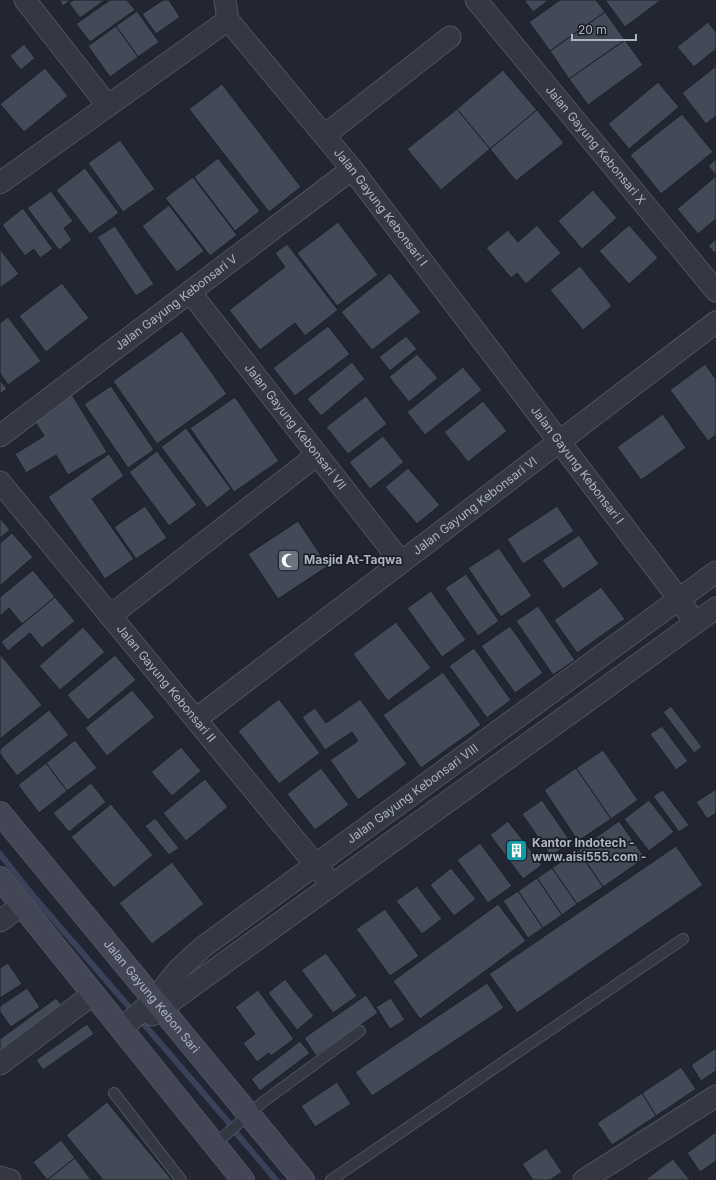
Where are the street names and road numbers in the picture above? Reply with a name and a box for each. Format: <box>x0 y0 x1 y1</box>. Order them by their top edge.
street label: Jalan Gayung Kebonsari X <box>543 82 649 207</box>
street label: Jalan Gayung Kebonsari I <box>331 145 431 269</box>
street label: Jalan Gayung Kebonsari V <box>112 251 240 353</box>
street label: Jalan Gayung Kebonsari VII <box>242 360 350 493</box>
street label: Jalan Gayung Kebonsari I <box>528 403 627 527</box>
street label: Jalan Gayung Kebonsari VI <box>409 453 540 558</box>
street label: Jalan Gayung Kebonsari II <box>114 621 219 745</box>
street label: Jalan Gayung Kebonsari VIII <box>344 740 481 846</box>
street label: Jalan Gayung Kebon Sari <box>101 936 203 1056</box>

